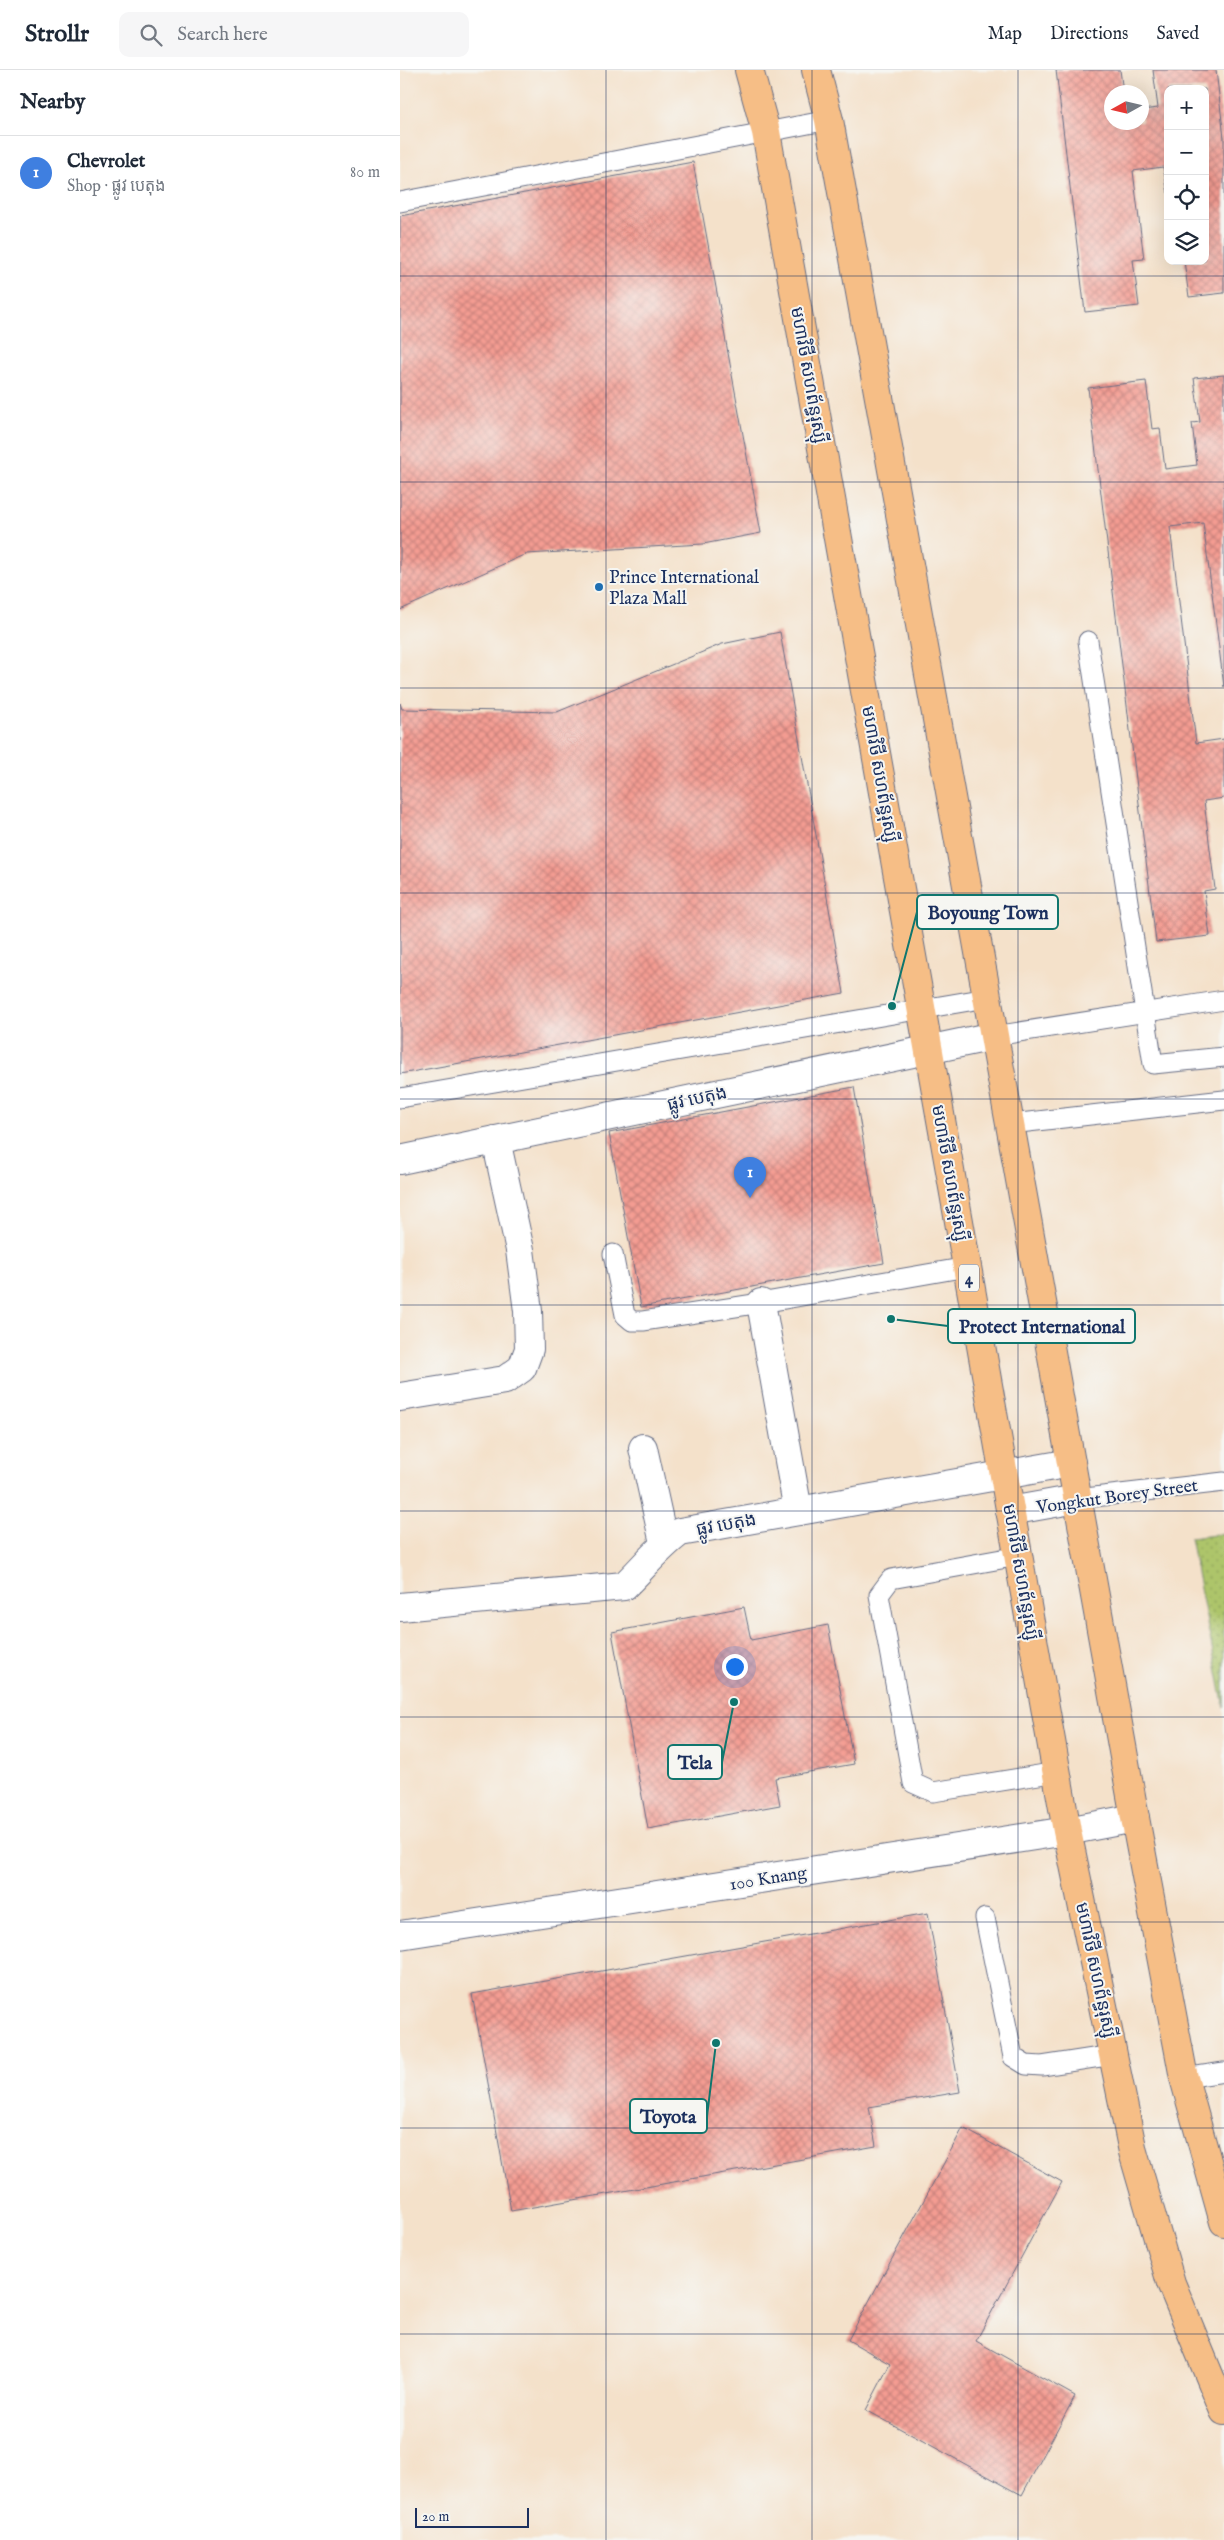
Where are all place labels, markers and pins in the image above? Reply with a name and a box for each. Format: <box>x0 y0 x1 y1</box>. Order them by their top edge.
place label: Prince International Plaza Mall <box>609 567 759 611</box>
marker: Prince International Plaza Mall <box>593 581 605 593</box>
callout: Boyoung Town <box>917 895 1058 929</box>
pin: 1 <box>734 1157 766 1198</box>
callout: Protect International <box>948 1309 1135 1343</box>
callout: Tela <box>668 1745 722 1779</box>
callout: Toyota <box>630 2099 707 2133</box>

